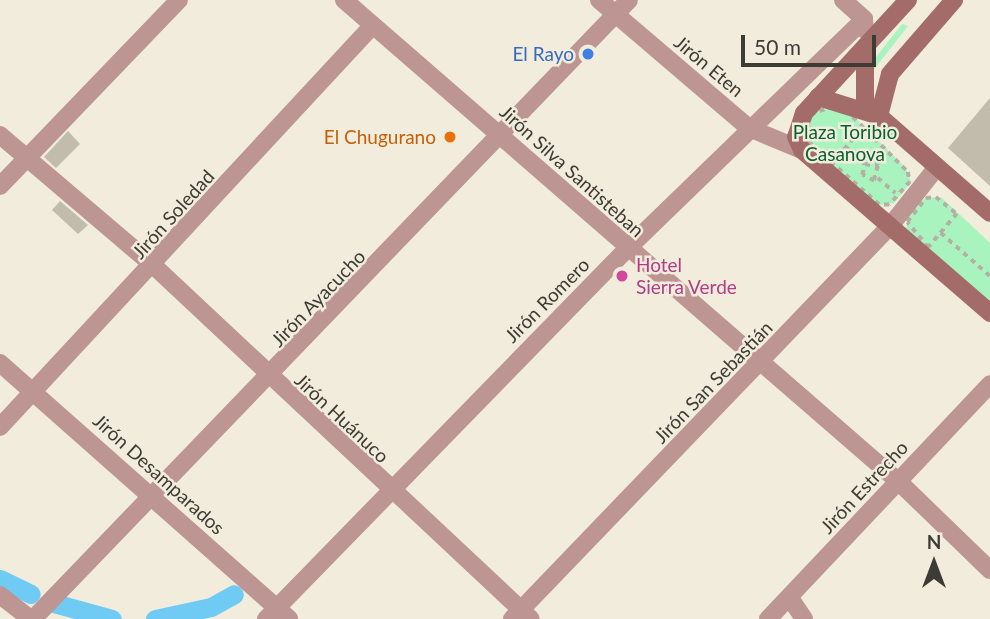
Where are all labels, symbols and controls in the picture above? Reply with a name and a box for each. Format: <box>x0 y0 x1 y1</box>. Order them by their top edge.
scale bar <box>745 21 880 65</box>
street label: Jirón Eten <box>670 31 748 101</box>
text: 50 m <box>754 34 801 59</box>
place label: El Rayo <box>512 43 574 65</box>
marker: El Rayo <box>580 46 596 62</box>
street label: Jirón Silva Santisteban <box>495 100 649 242</box>
park label: Plaza Toribio Casanova <box>792 121 898 165</box>
place label: El Chugurano <box>324 126 436 148</box>
marker: El Chugurano <box>442 129 458 145</box>
street label: Jirón Soledad <box>127 165 219 263</box>
street label: Jirón Ayacucho <box>266 245 370 351</box>
street label: Jirón Romero <box>500 253 594 347</box>
place label: Hotel Sierra Verde <box>636 254 737 298</box>
marker: Hotel Sierra Verde <box>614 268 630 284</box>
street label: Jirón San Sebastián <box>649 316 777 448</box>
street label: Jirón Huánuco <box>290 369 394 467</box>
street label: Jirón Desamparados <box>89 409 229 539</box>
street label: Jirón Estrecho <box>815 436 913 538</box>
north arrow <box>899 528 969 598</box>
text: N <box>927 530 941 553</box>

